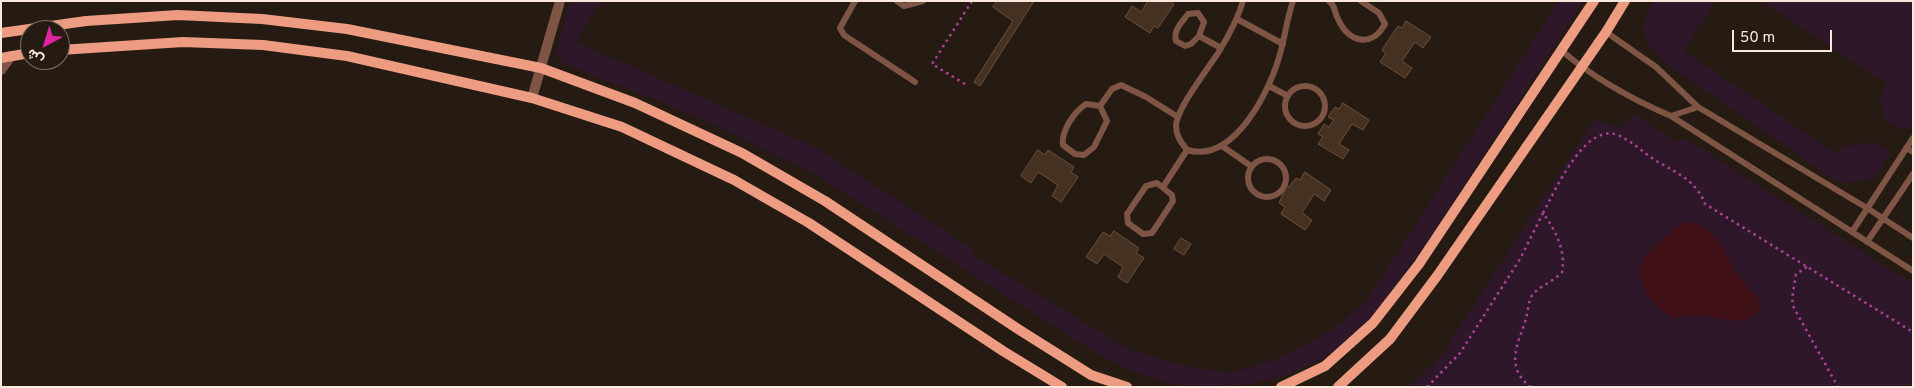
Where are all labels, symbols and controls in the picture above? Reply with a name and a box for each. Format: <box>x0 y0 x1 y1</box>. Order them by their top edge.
north arrow <box>20 20 70 70</box>
scale bar <box>1734 20 1834 52</box>
text: 50 m <box>1740 29 1775 48</box>
text: ش <box>24 44 48 68</box>

